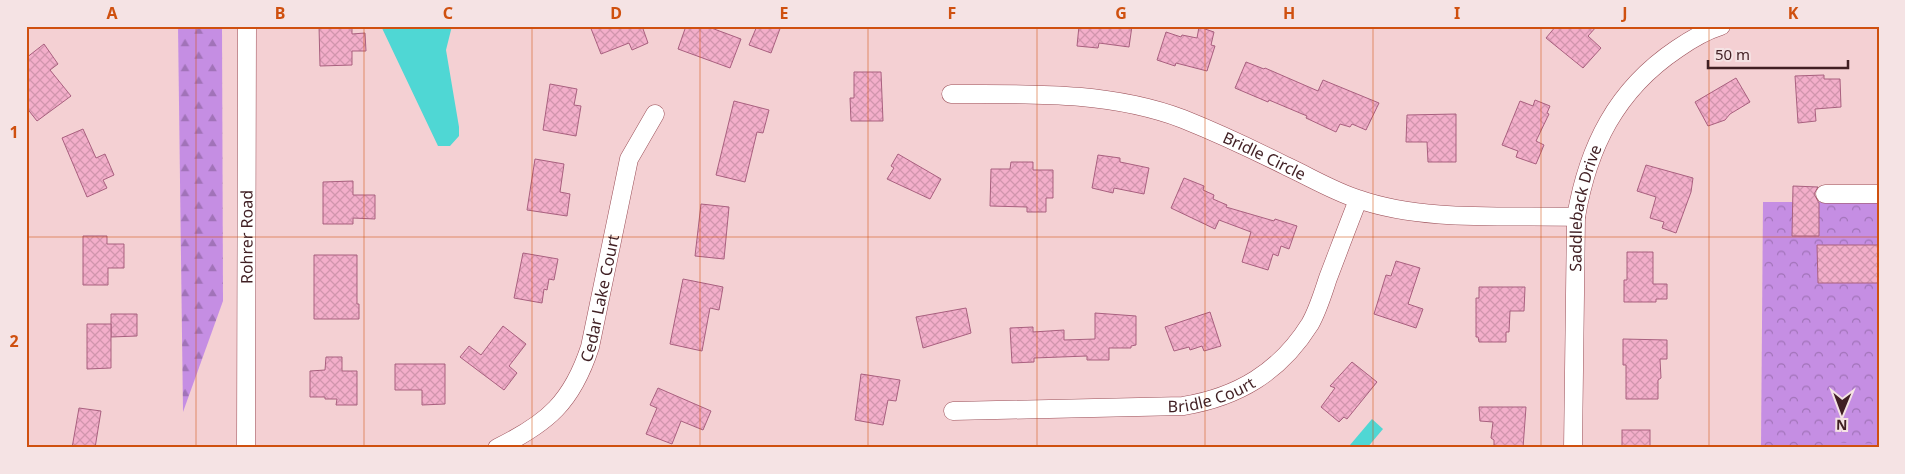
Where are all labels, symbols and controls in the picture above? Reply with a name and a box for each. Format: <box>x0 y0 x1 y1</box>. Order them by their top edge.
text: A <box>106 2 118 24</box>
text: B <box>275 2 285 24</box>
text: C <box>443 2 453 24</box>
text: D <box>610 2 622 24</box>
text: E <box>780 2 789 24</box>
text: F <box>948 2 956 24</box>
text: G <box>1115 2 1127 24</box>
text: H <box>1283 2 1295 24</box>
text: I <box>1454 2 1460 24</box>
text: J <box>1620 2 1628 24</box>
text: K <box>1788 2 1799 24</box>
scale bar <box>1708 38 1848 70</box>
text: 50 m <box>1715 44 1750 64</box>
text: 1 <box>9 121 19 143</box>
street label: Bridle Circle <box>1219 126 1310 185</box>
street label: Saddleback Drive <box>1564 141 1607 272</box>
street label: Rohrer Road <box>235 190 258 284</box>
street label: Cedar Lake Court <box>575 232 624 365</box>
text: 2 <box>9 330 19 352</box>
street label: Bridle Court <box>1167 372 1259 417</box>
north arrow <box>1818 386 1868 436</box>
text: N <box>1836 416 1848 435</box>

